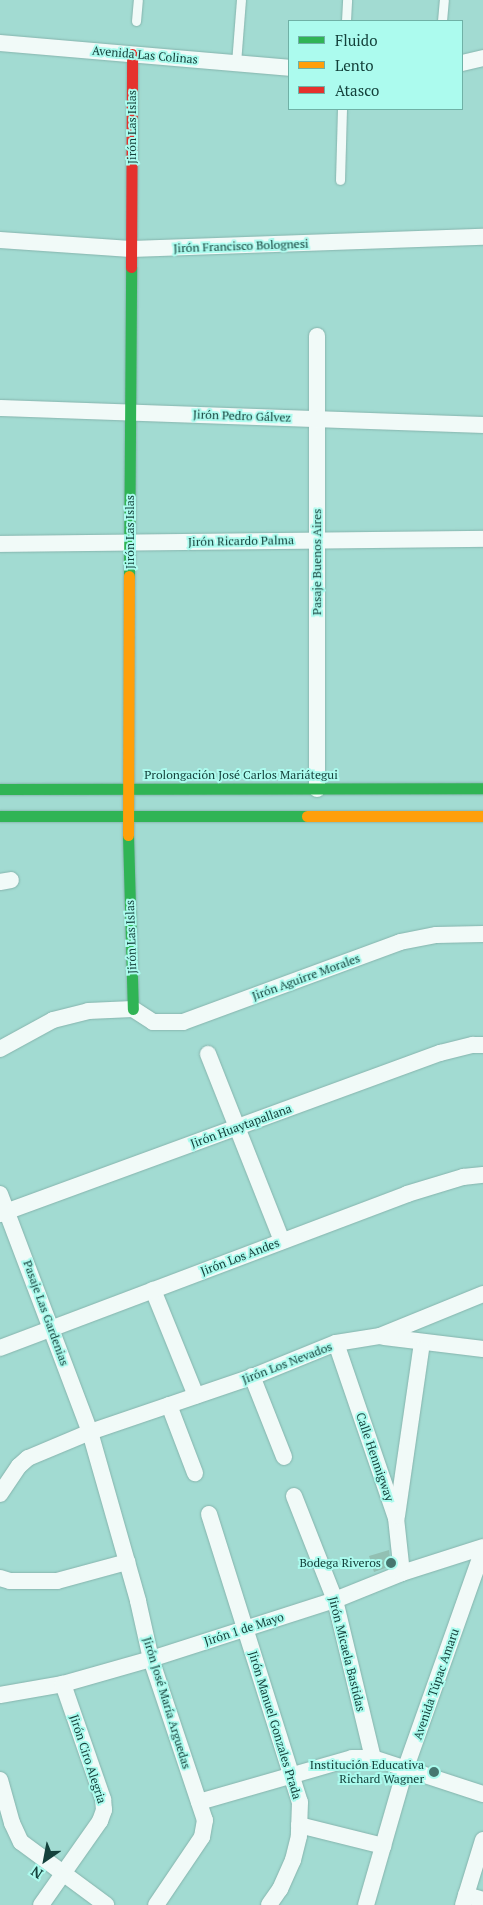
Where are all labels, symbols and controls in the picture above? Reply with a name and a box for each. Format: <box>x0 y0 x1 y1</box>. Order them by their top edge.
legend <box>288 20 463 110</box>
text: Fluido <box>335 30 377 50</box>
street label: Avenida Las Colinas <box>92 43 198 67</box>
text: Lento <box>335 55 374 75</box>
text: Atasco <box>335 80 379 100</box>
street label: Jirón Las Islas <box>125 90 139 164</box>
street label: Jirón Francisco Bolognesi <box>173 236 309 256</box>
street label: Jirón Pedro Gálvez <box>193 407 291 425</box>
street label: Jirón Las Islas <box>123 495 137 569</box>
street label: Pasaje Buenos Aires <box>310 509 324 615</box>
street label: Jirón Ricardo Palma <box>188 533 294 549</box>
street label: Prolongación José Carlos Mariátegui <box>144 768 338 782</box>
street label: Jirón Las Islas <box>123 900 139 974</box>
street label: Jirón Aguirre Morales <box>250 951 362 1003</box>
street label: Jirón Huaytapallana <box>188 1101 294 1151</box>
street label: Jirón Los Andes <box>198 1235 282 1279</box>
street label: Pasaje Las Gardenias <box>20 1258 72 1368</box>
street label: Jirón Los Nevados <box>240 1339 334 1387</box>
street label: Calle Henmigway <box>353 1411 397 1503</box>
place label: Bodega Riveros <box>299 1556 381 1570</box>
marker: Bodega Riveros <box>385 1557 397 1569</box>
street label: Jirón Micaela Bastidas <box>326 1595 368 1713</box>
street label: Jirón 1 de Mayo <box>202 1609 286 1649</box>
street label: Avenida Túpac Amaru <box>410 1626 462 1742</box>
street label: Jirón José María Arguedas <box>140 1635 194 1771</box>
street label: Jirón Manuel Gonzales Prada <box>246 1649 304 1801</box>
street label: Jirón Ciro Alegria <box>67 1713 109 1805</box>
place label: Institución Educativa Richard Wagner <box>310 1758 424 1786</box>
marker: Institución Educativa Richard Wagner <box>428 1766 440 1778</box>
north arrow <box>20 1835 70 1885</box>
text: N <box>27 1862 46 1884</box>

